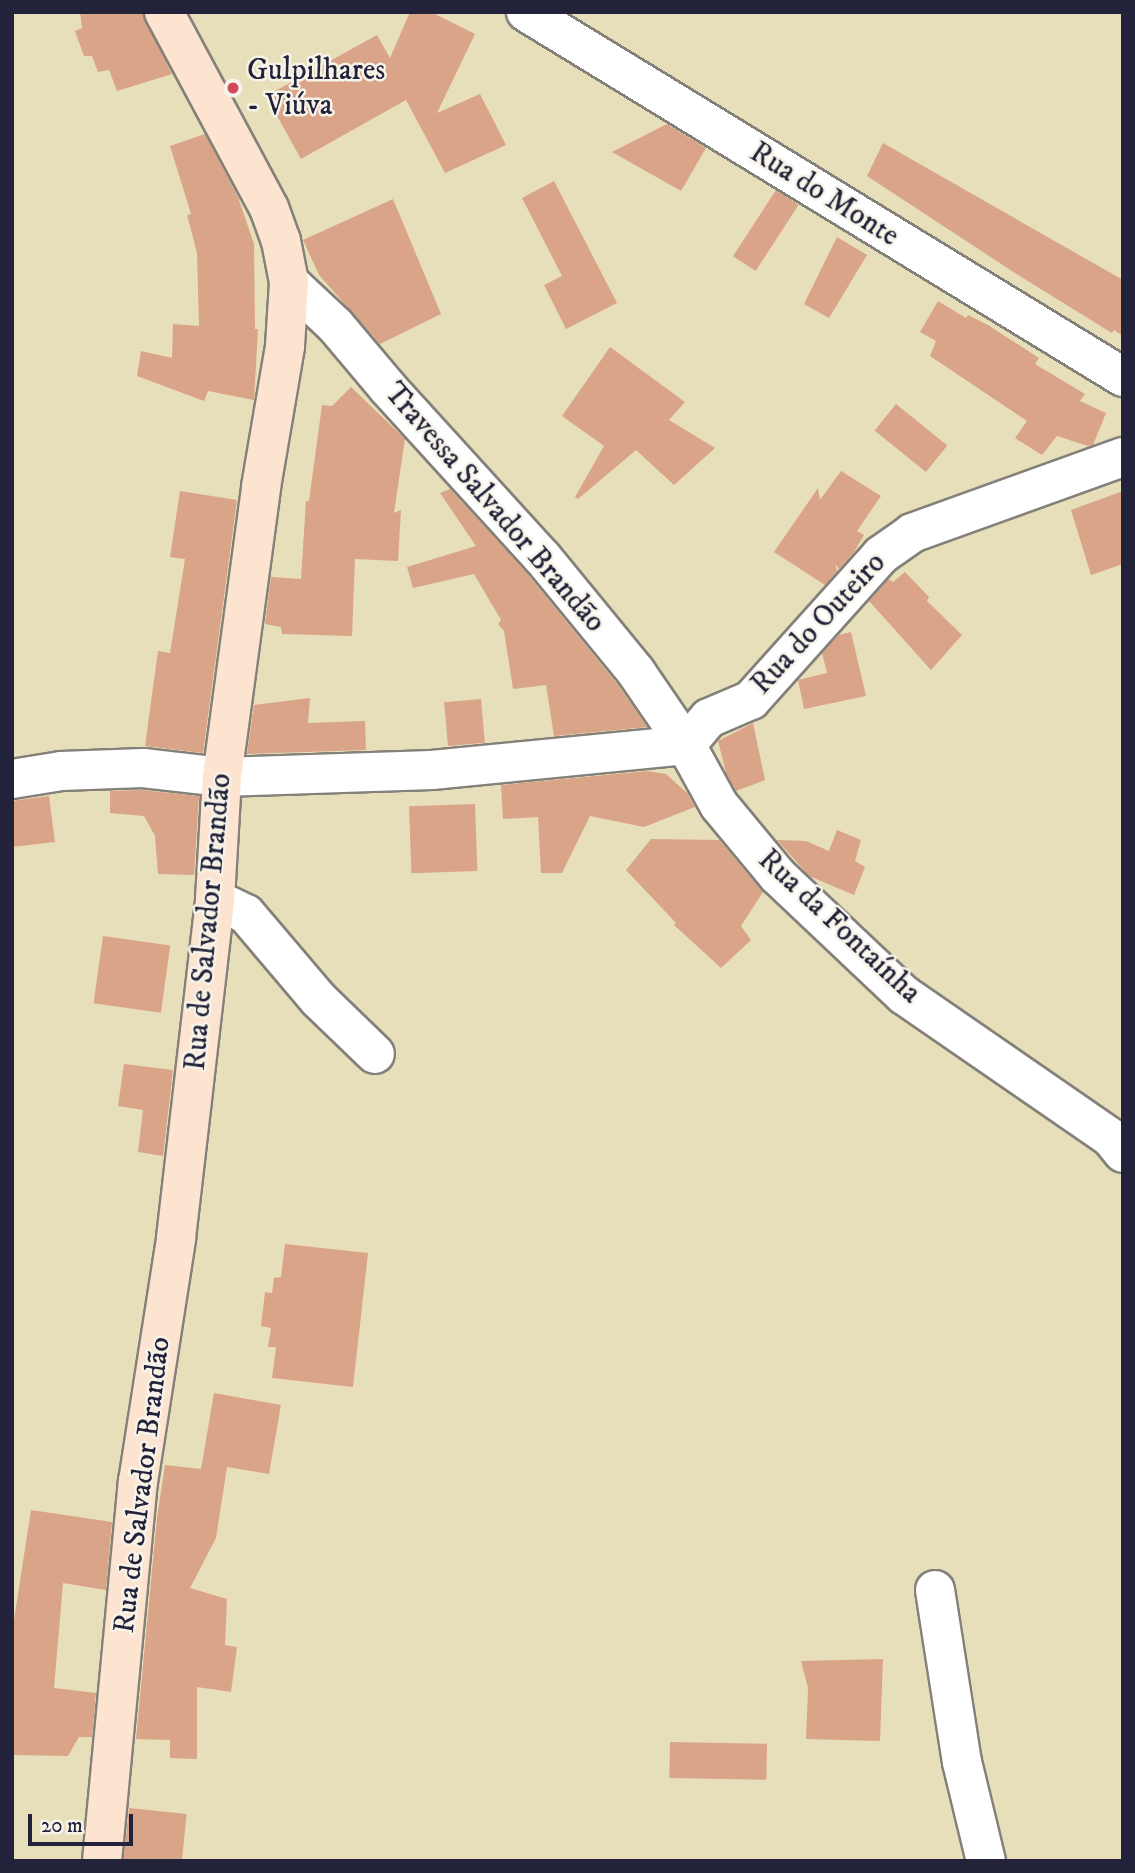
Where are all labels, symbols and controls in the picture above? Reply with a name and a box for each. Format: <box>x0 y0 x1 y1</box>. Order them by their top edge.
place label: Gulpilhares - Viúva <box>247 53 385 124</box>
marker: Gulpilhares - Viúva <box>225 80 241 96</box>
street label: Rua do Monte <box>743 135 905 255</box>
street label: Travessa Salvador Brandão <box>376 376 612 640</box>
street label: Rua do Outeiro <box>744 546 894 702</box>
street label: Rua de Salvador Brandão <box>178 772 240 1072</box>
street label: Rua da Fontaínha <box>750 842 928 1012</box>
street label: Rua de Salvador Brandão <box>107 1335 179 1635</box>
scale bar <box>32 1800 136 1844</box>
text: 20 m <box>41 1813 83 1839</box>

